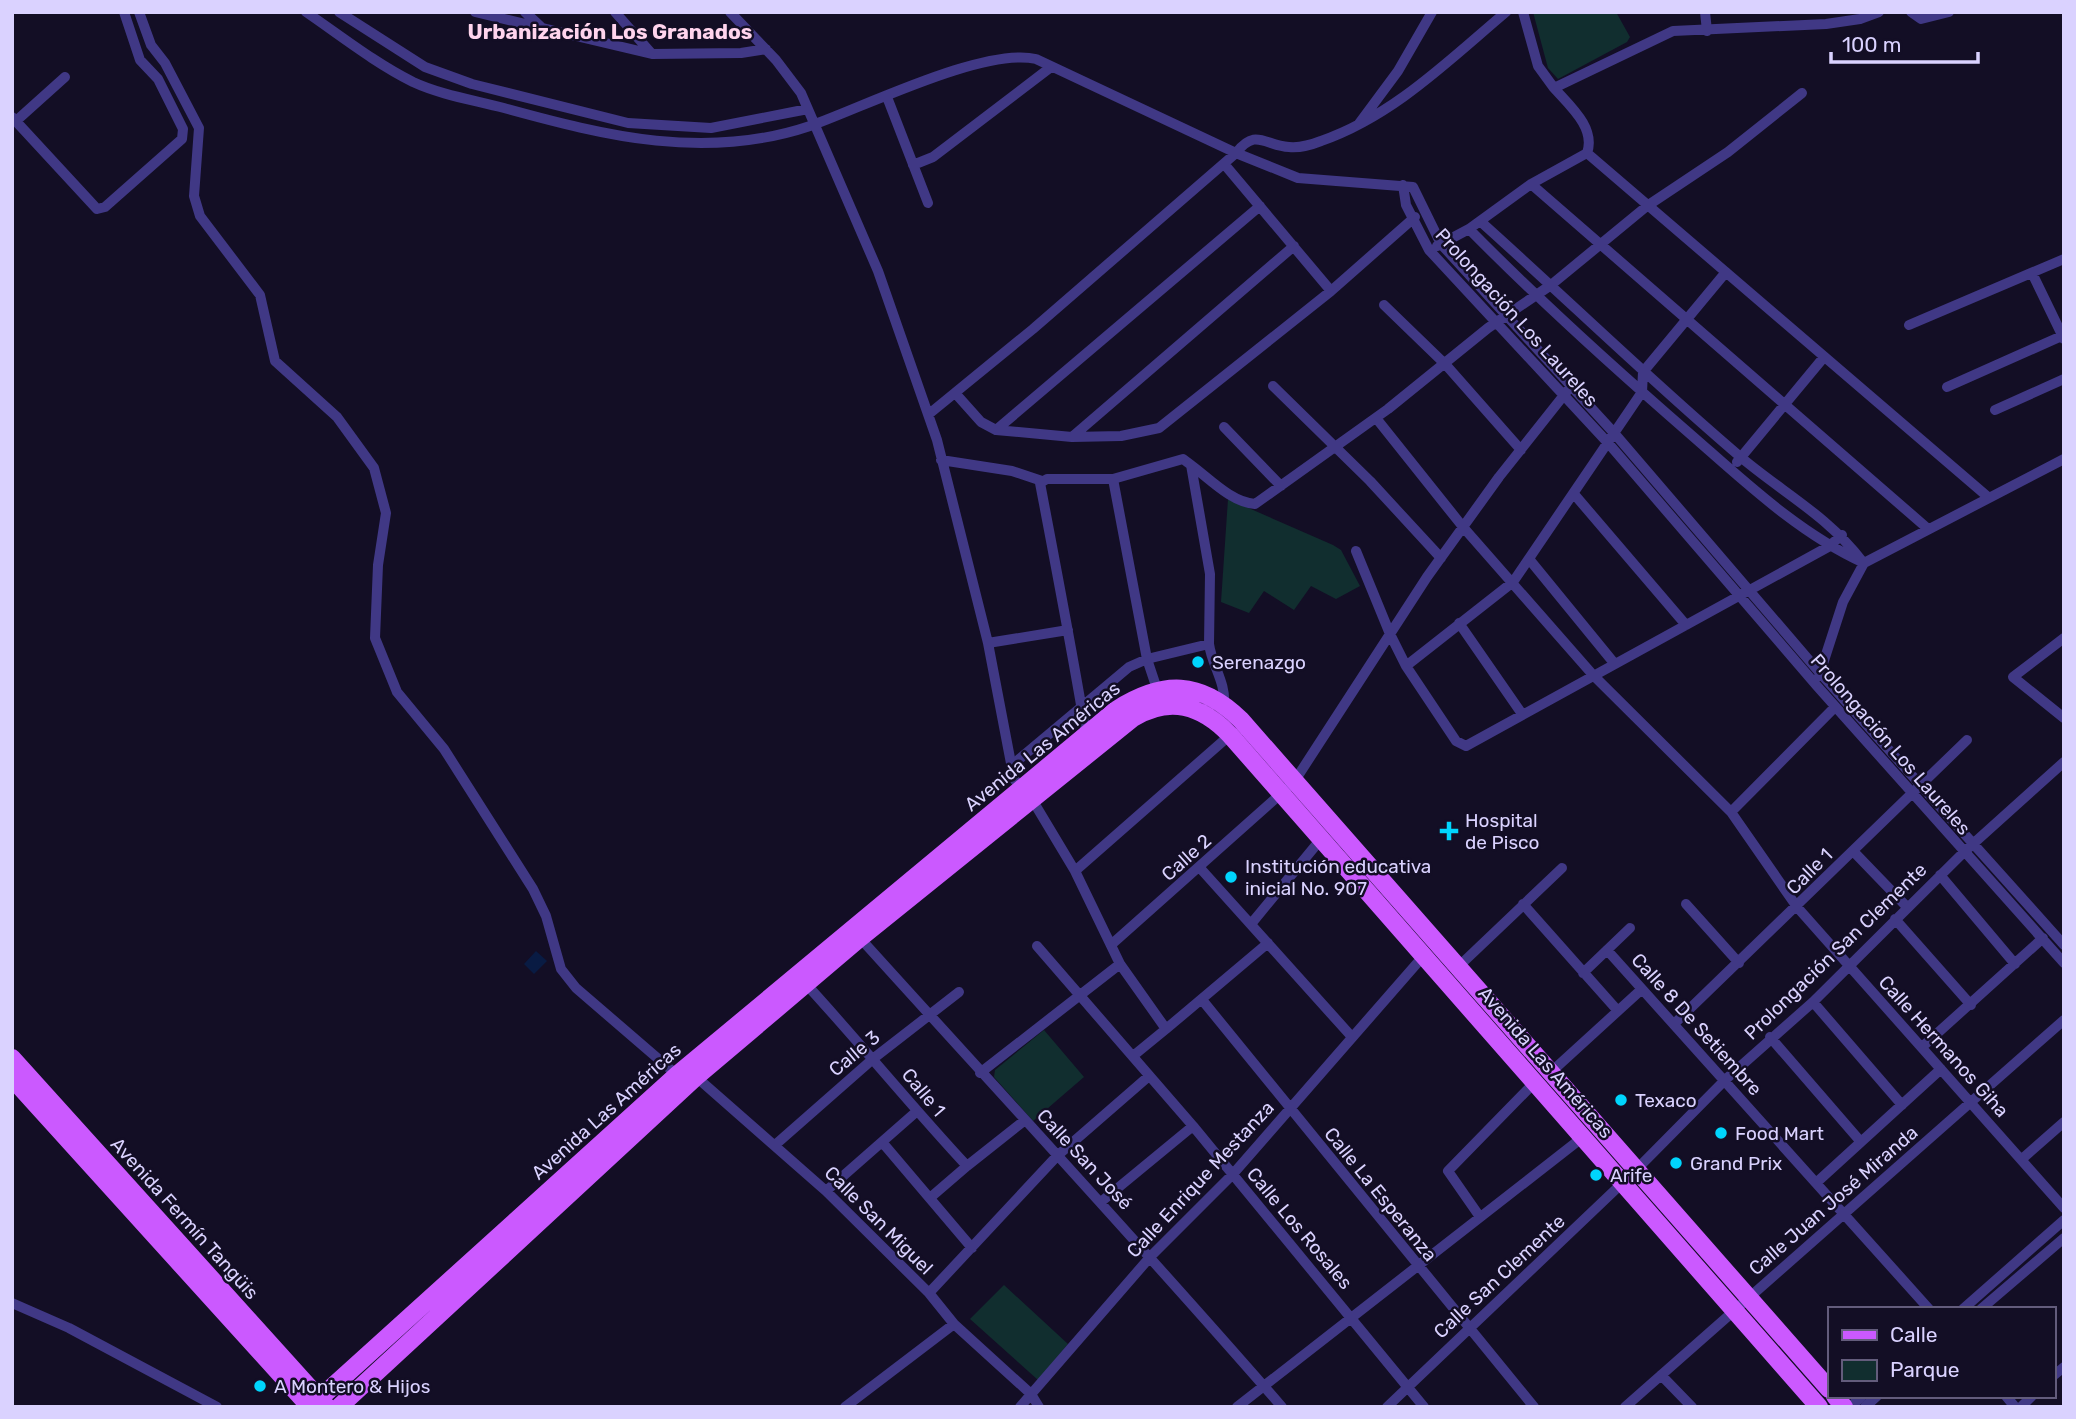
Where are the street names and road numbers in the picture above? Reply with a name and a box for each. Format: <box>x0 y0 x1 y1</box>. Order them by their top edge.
street label: Prolongación Los Laureles <box>1430 223 1603 411</box>
street label: Prolongación Los Laureles <box>1806 649 1975 839</box>
street label: Avenida Las Américas <box>960 677 1125 816</box>
street label: Calle 2 <box>1157 829 1216 886</box>
street label: Calle 1 <box>1781 843 1837 899</box>
street label: Prolongación San Clemente <box>1739 858 1931 1045</box>
street label: Calle 8 De Setiembre <box>1627 948 1767 1100</box>
street label: Calle Hermanos Giha <box>1874 971 2013 1122</box>
street label: Avenida Las Américas <box>1474 982 1618 1143</box>
street label: Calle 3 <box>824 1026 884 1081</box>
street label: Avenida Las Américas <box>527 1038 686 1185</box>
street label: Calle 1 <box>897 1064 950 1121</box>
street label: Calle Enrique Mestanza <box>1122 1096 1279 1262</box>
street label: Calle San José <box>1032 1104 1137 1215</box>
street label: Calle Juan José Miranda <box>1744 1121 1922 1280</box>
street label: Calle La Esperanza <box>1319 1123 1442 1266</box>
street label: Avenida Fermín Tangüis <box>106 1133 263 1304</box>
street label: Calle San Miguel <box>820 1161 938 1279</box>
street label: Calle Los Rosales <box>1242 1163 1357 1294</box>
street label: Calle San Clemente <box>1429 1210 1570 1343</box>

